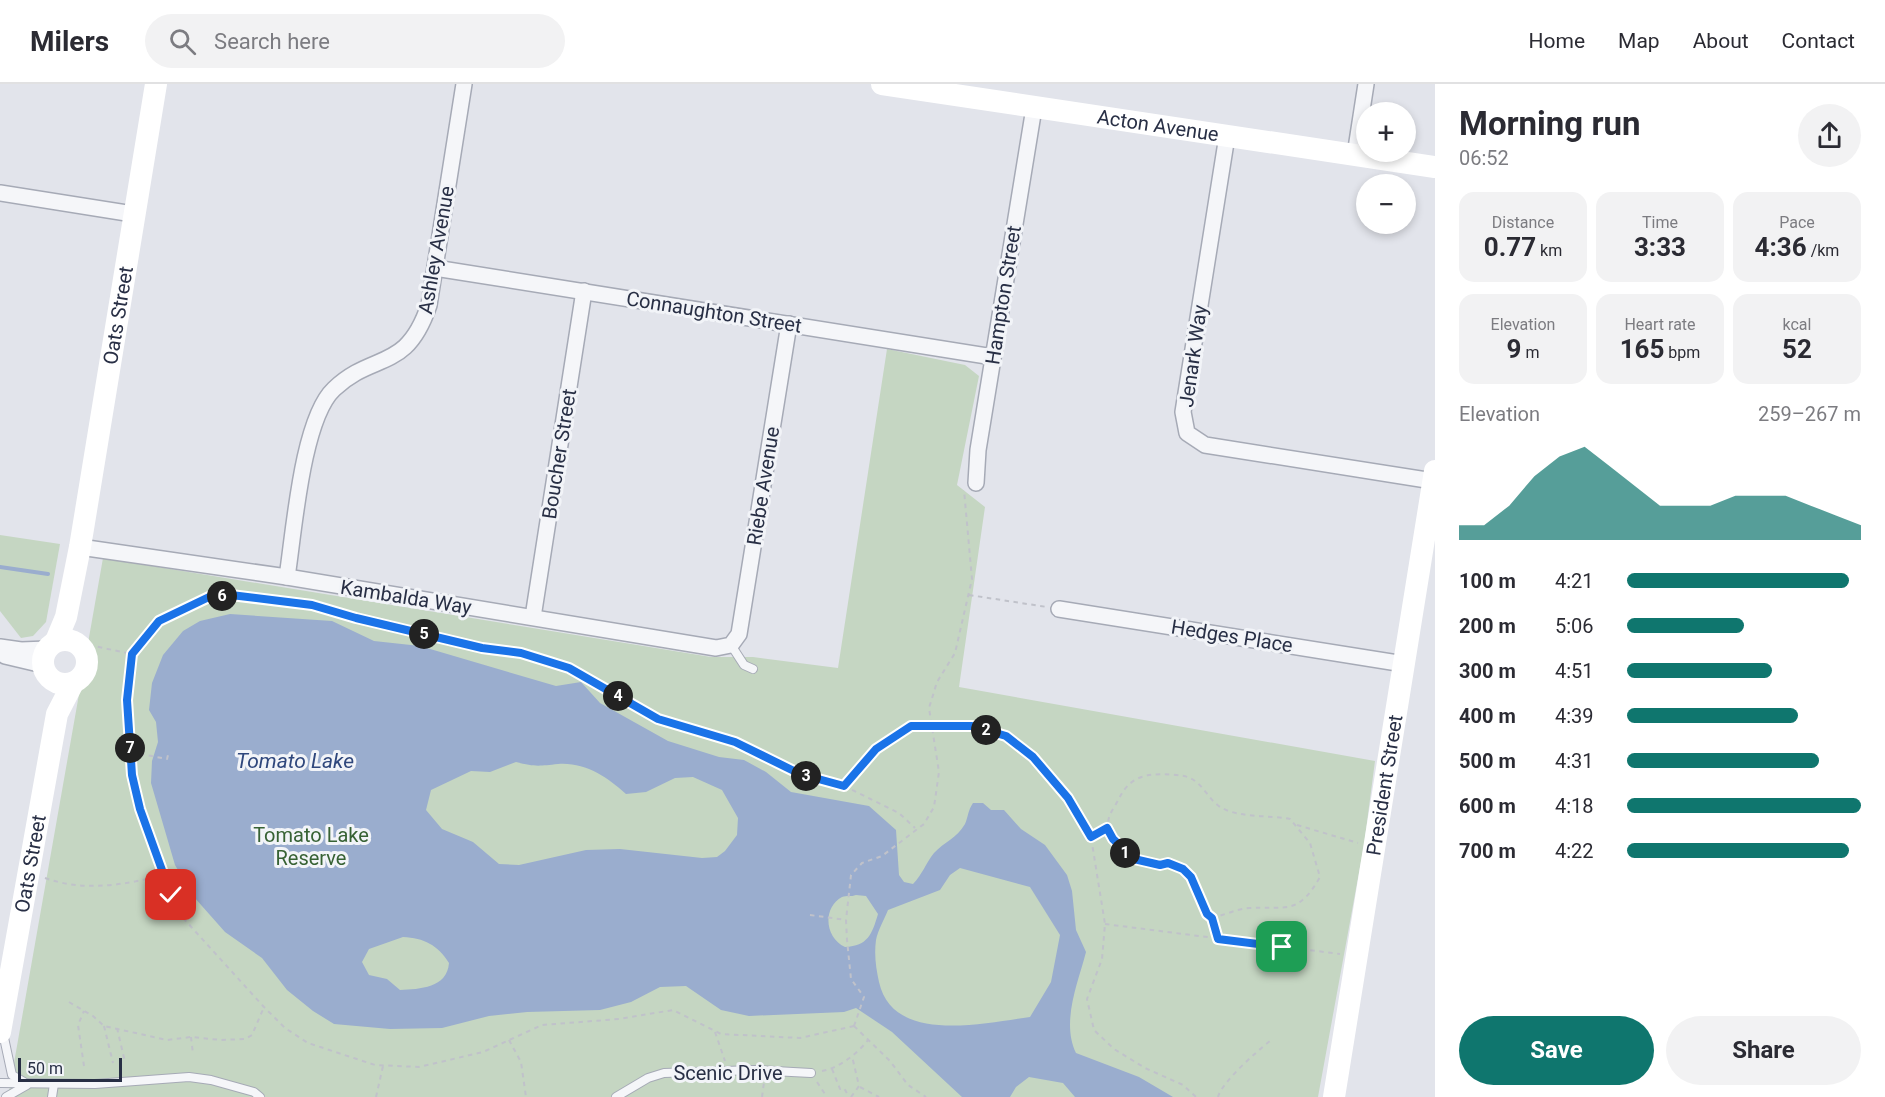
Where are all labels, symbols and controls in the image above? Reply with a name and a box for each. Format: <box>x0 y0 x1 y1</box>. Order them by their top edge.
search box <box>145 14 565 68</box>
text: Milers <box>30 25 109 58</box>
icon: search <box>166 25 199 58</box>
text: Search here <box>214 29 330 54</box>
text: Home <box>1529 29 1585 53</box>
text: Map <box>1618 29 1660 53</box>
text: About <box>1693 29 1749 53</box>
text: Contact <box>1782 29 1855 53</box>
map controls <box>1356 102 1416 234</box>
button: + <box>1356 102 1416 162</box>
street label: Acton Avenue <box>1095 104 1220 146</box>
text: Morning run <box>1459 104 1640 143</box>
button: share <box>1798 104 1861 167</box>
text: 06:52 <box>1459 146 1509 170</box>
button: − <box>1356 174 1416 234</box>
street label: Ashley Avenue <box>413 184 459 316</box>
text: Distance <box>1492 213 1554 232</box>
text: Time <box>1642 213 1678 232</box>
text: Pace <box>1779 213 1815 232</box>
street label: Hampton Street <box>980 224 1026 366</box>
text: 0.77 <box>1484 232 1536 262</box>
text: 3:33 <box>1634 232 1686 262</box>
text: 4:36 <box>1755 232 1807 262</box>
text: km <box>1536 241 1562 260</box>
text: /km <box>1807 241 1839 260</box>
street label: Oats Street <box>98 265 138 366</box>
street label: Connaughton Street <box>625 286 803 338</box>
street label: Jenark Way <box>1174 303 1212 409</box>
text: Elevation <box>1491 315 1555 334</box>
text: Heart rate <box>1624 315 1696 334</box>
text: kcal <box>1783 315 1811 334</box>
text: 9 <box>1507 334 1521 364</box>
text: 165 <box>1620 334 1664 364</box>
text: 52 <box>1782 334 1812 364</box>
text: m <box>1521 343 1539 362</box>
text: bpm <box>1664 343 1700 362</box>
street label: Boucher Street <box>537 387 581 521</box>
text: Elevation <box>1459 402 1540 426</box>
text: 259–267 m <box>1758 402 1861 426</box>
street label: Riebe Avenue <box>742 425 784 547</box>
text: 100 m <box>1459 569 1516 593</box>
text: 4:21 <box>1555 569 1594 593</box>
street label: Kambalda Way <box>339 575 474 619</box>
pin: 6 <box>207 581 237 611</box>
text: 6 <box>217 586 227 605</box>
text: 200 m <box>1459 614 1516 638</box>
text: 5:06 <box>1555 614 1594 638</box>
street label: Hedges Place <box>1170 615 1294 657</box>
pin: 5 <box>409 619 439 649</box>
text: 5 <box>419 624 429 643</box>
text: 300 m <box>1459 659 1516 683</box>
text: 4:51 <box>1555 659 1594 683</box>
pin: 4 <box>603 681 633 711</box>
text: 4 <box>613 686 623 705</box>
text: 400 m <box>1459 704 1516 728</box>
text: 4:39 <box>1555 704 1594 728</box>
street label: President Street <box>1361 713 1408 857</box>
pin: 2 <box>971 715 1001 745</box>
text: 2 <box>981 720 991 739</box>
pin: 7 <box>115 733 145 763</box>
text: 7 <box>125 738 135 757</box>
water label: Tomato Lake <box>236 749 354 773</box>
text: 500 m <box>1459 749 1516 773</box>
text: 4:31 <box>1555 749 1594 773</box>
pin: 3 <box>791 761 821 791</box>
text: 3 <box>801 766 811 785</box>
text: 600 m <box>1459 794 1516 818</box>
text: 4:18 <box>1555 794 1594 818</box>
street label: Oats Street <box>10 813 51 915</box>
park label: Tomato Lake Reserve <box>253 823 369 870</box>
pin: 1 <box>1110 838 1140 868</box>
text: 700 m <box>1459 839 1516 863</box>
text: 4:22 <box>1555 839 1594 863</box>
text: 1 <box>1120 843 1130 862</box>
pin <box>145 869 196 920</box>
icon: check <box>154 878 187 911</box>
pin <box>1256 921 1307 972</box>
icon: arrive <box>1265 930 1298 963</box>
button: Save <box>1459 1016 1654 1085</box>
button: Share <box>1666 1016 1861 1085</box>
scale bar <box>18 1055 122 1082</box>
text: 50 m <box>27 1059 63 1078</box>
street label: Scenic Drive <box>673 1061 783 1085</box>

